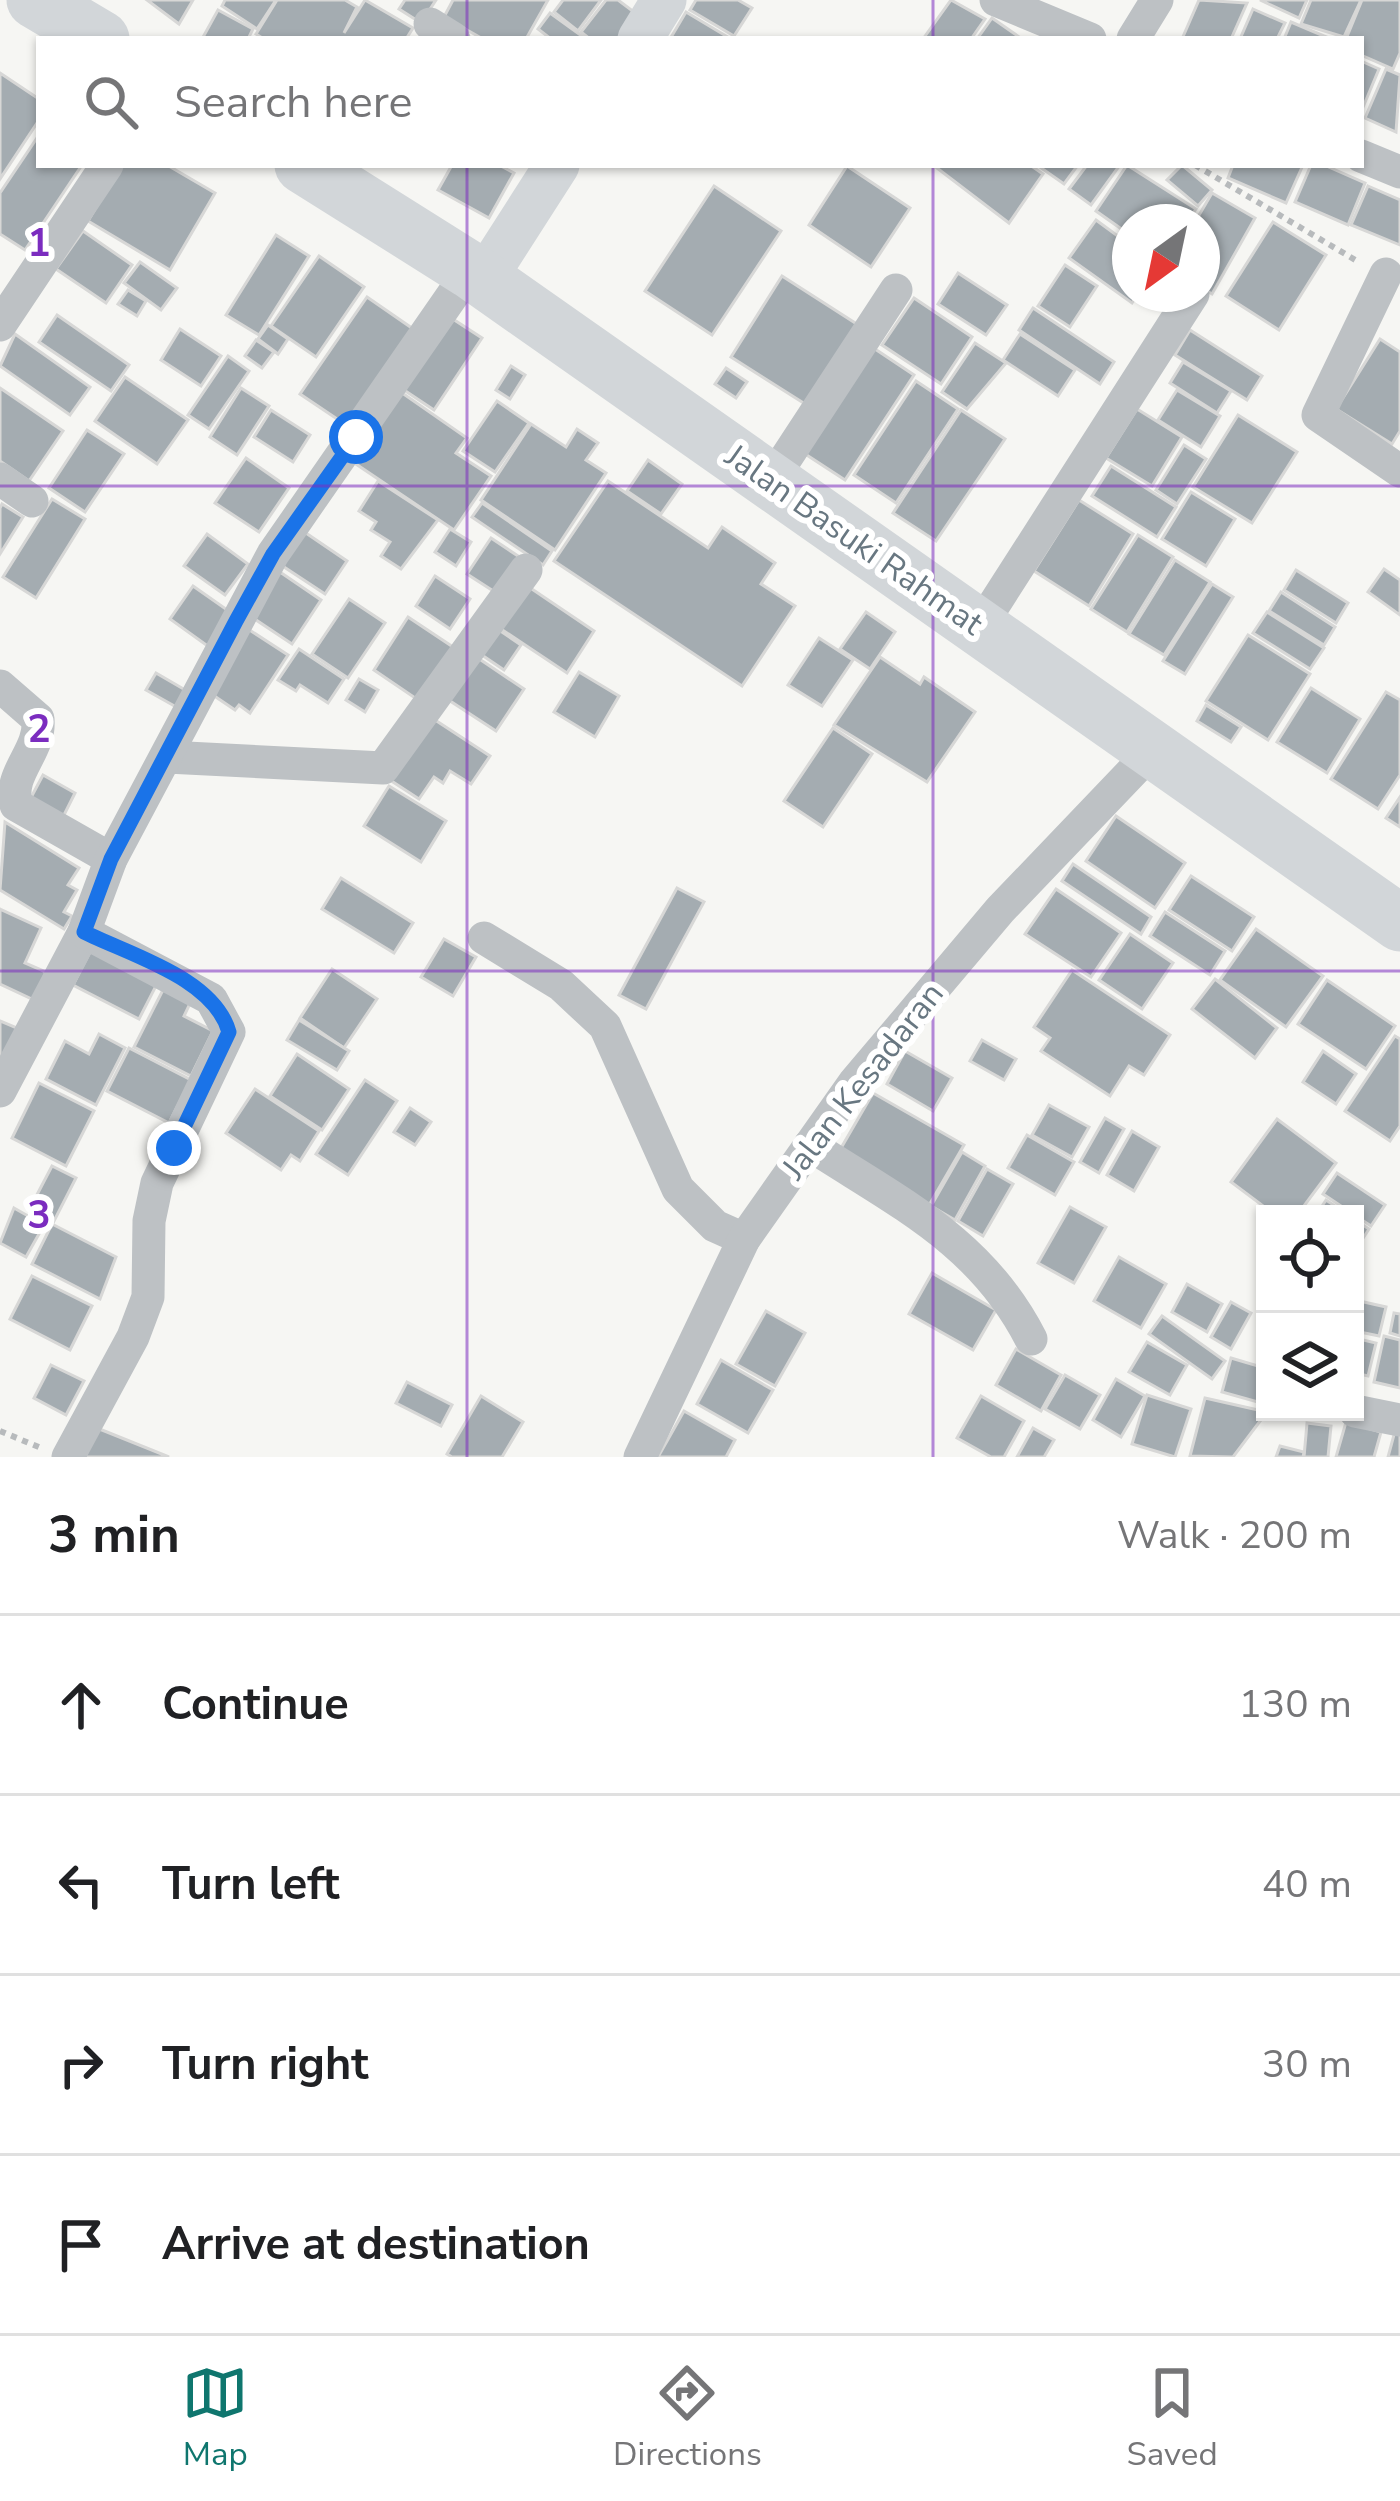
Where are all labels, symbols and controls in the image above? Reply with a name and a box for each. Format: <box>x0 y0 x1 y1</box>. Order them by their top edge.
search box <box>36 36 1364 168</box>
icon: search <box>78 69 144 135</box>
text: Search here <box>174 72 413 133</box>
north arrow <box>1112 204 1220 312</box>
text: 1 <box>27 217 51 270</box>
route start <box>329 410 383 464</box>
street label: Jalan Basuki Rahmat <box>715 434 992 646</box>
text: 2 <box>27 703 51 756</box>
street label: Jalan Kesadaran <box>771 973 954 1190</box>
route end <box>147 1121 201 1175</box>
text: 3 <box>27 1189 51 1242</box>
map controls <box>1256 1205 1364 1421</box>
button: locate <box>1256 1205 1364 1313</box>
button: layers <box>1256 1313 1364 1421</box>
text: 3 min <box>48 1500 180 1570</box>
text: Walk · 200 m <box>1117 1509 1352 1562</box>
icon: ahead <box>48 1672 114 1738</box>
text: Continue <box>162 1674 349 1735</box>
text: 130 m <box>1238 1678 1352 1731</box>
icon: left <box>48 1852 114 1918</box>
text: Turn left <box>162 1854 340 1915</box>
text: 40 m <box>1262 1858 1352 1911</box>
icon: right <box>48 2032 114 2098</box>
text: Turn right <box>162 2034 369 2095</box>
text: 30 m <box>1262 2038 1352 2091</box>
icon: arrive <box>48 2212 114 2278</box>
text: Arrive at destination <box>162 2214 590 2275</box>
tab: Map <box>182 2360 248 2477</box>
tab: Directions <box>613 2360 762 2477</box>
tab: Saved <box>1126 2360 1218 2477</box>

